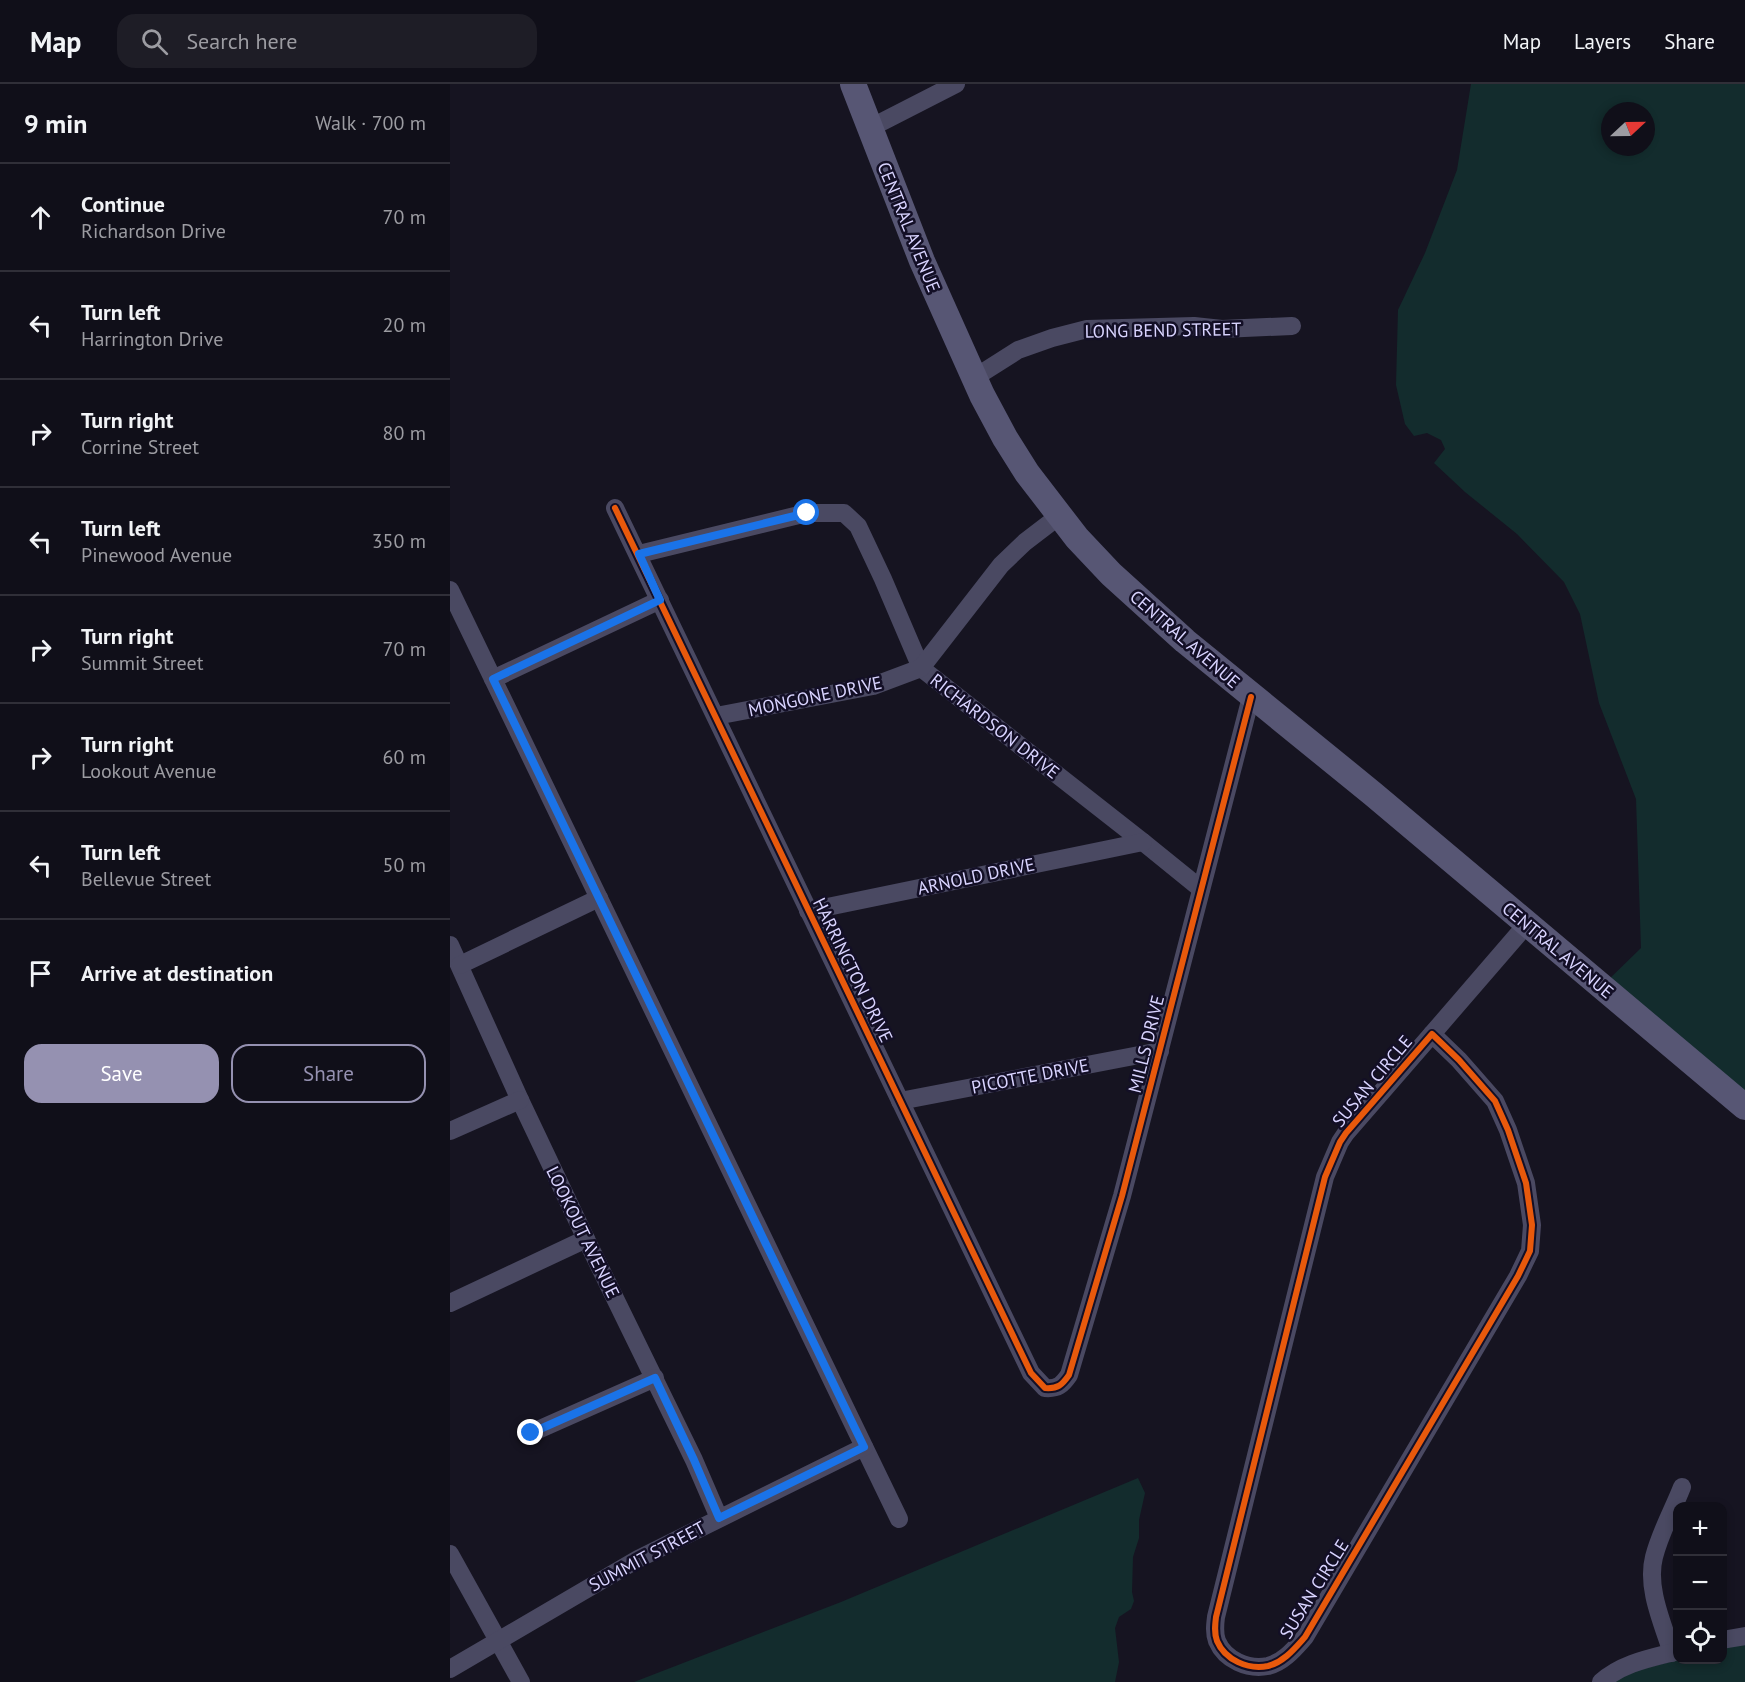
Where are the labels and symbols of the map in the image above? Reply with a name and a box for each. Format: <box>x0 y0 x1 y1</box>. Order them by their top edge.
north arrow <box>1601 102 1655 156</box>
street label: CENTRAL AVENUE <box>872 158 946 296</box>
street label: LONG BEND STREET <box>1084 317 1242 343</box>
route start <box>793 499 819 525</box>
street label: CENTRAL AVENUE <box>1125 585 1245 693</box>
street label: RICHARDSON DRIVE <box>926 668 1064 784</box>
street label: MONGONE DRIVE <box>746 671 884 721</box>
street label: ARNOLD DRIVE <box>915 852 1037 900</box>
street label: HARRINGTON DRIVE <box>808 894 898 1046</box>
street label: CENTRAL AVENUE <box>1497 897 1619 1003</box>
street label: MILLS DRIVE <box>1123 993 1169 1095</box>
street label: SUSAN CIRCLE <box>1327 1030 1417 1132</box>
street label: PICOTTE DRIVE <box>969 1053 1091 1099</box>
street label: LOOKOUT AVENUE <box>541 1162 625 1302</box>
route end <box>517 1419 543 1445</box>
street label: SUMMIT STREET <box>585 1516 709 1596</box>
street label: SUSAN CIRCLE <box>1274 1535 1354 1643</box>

